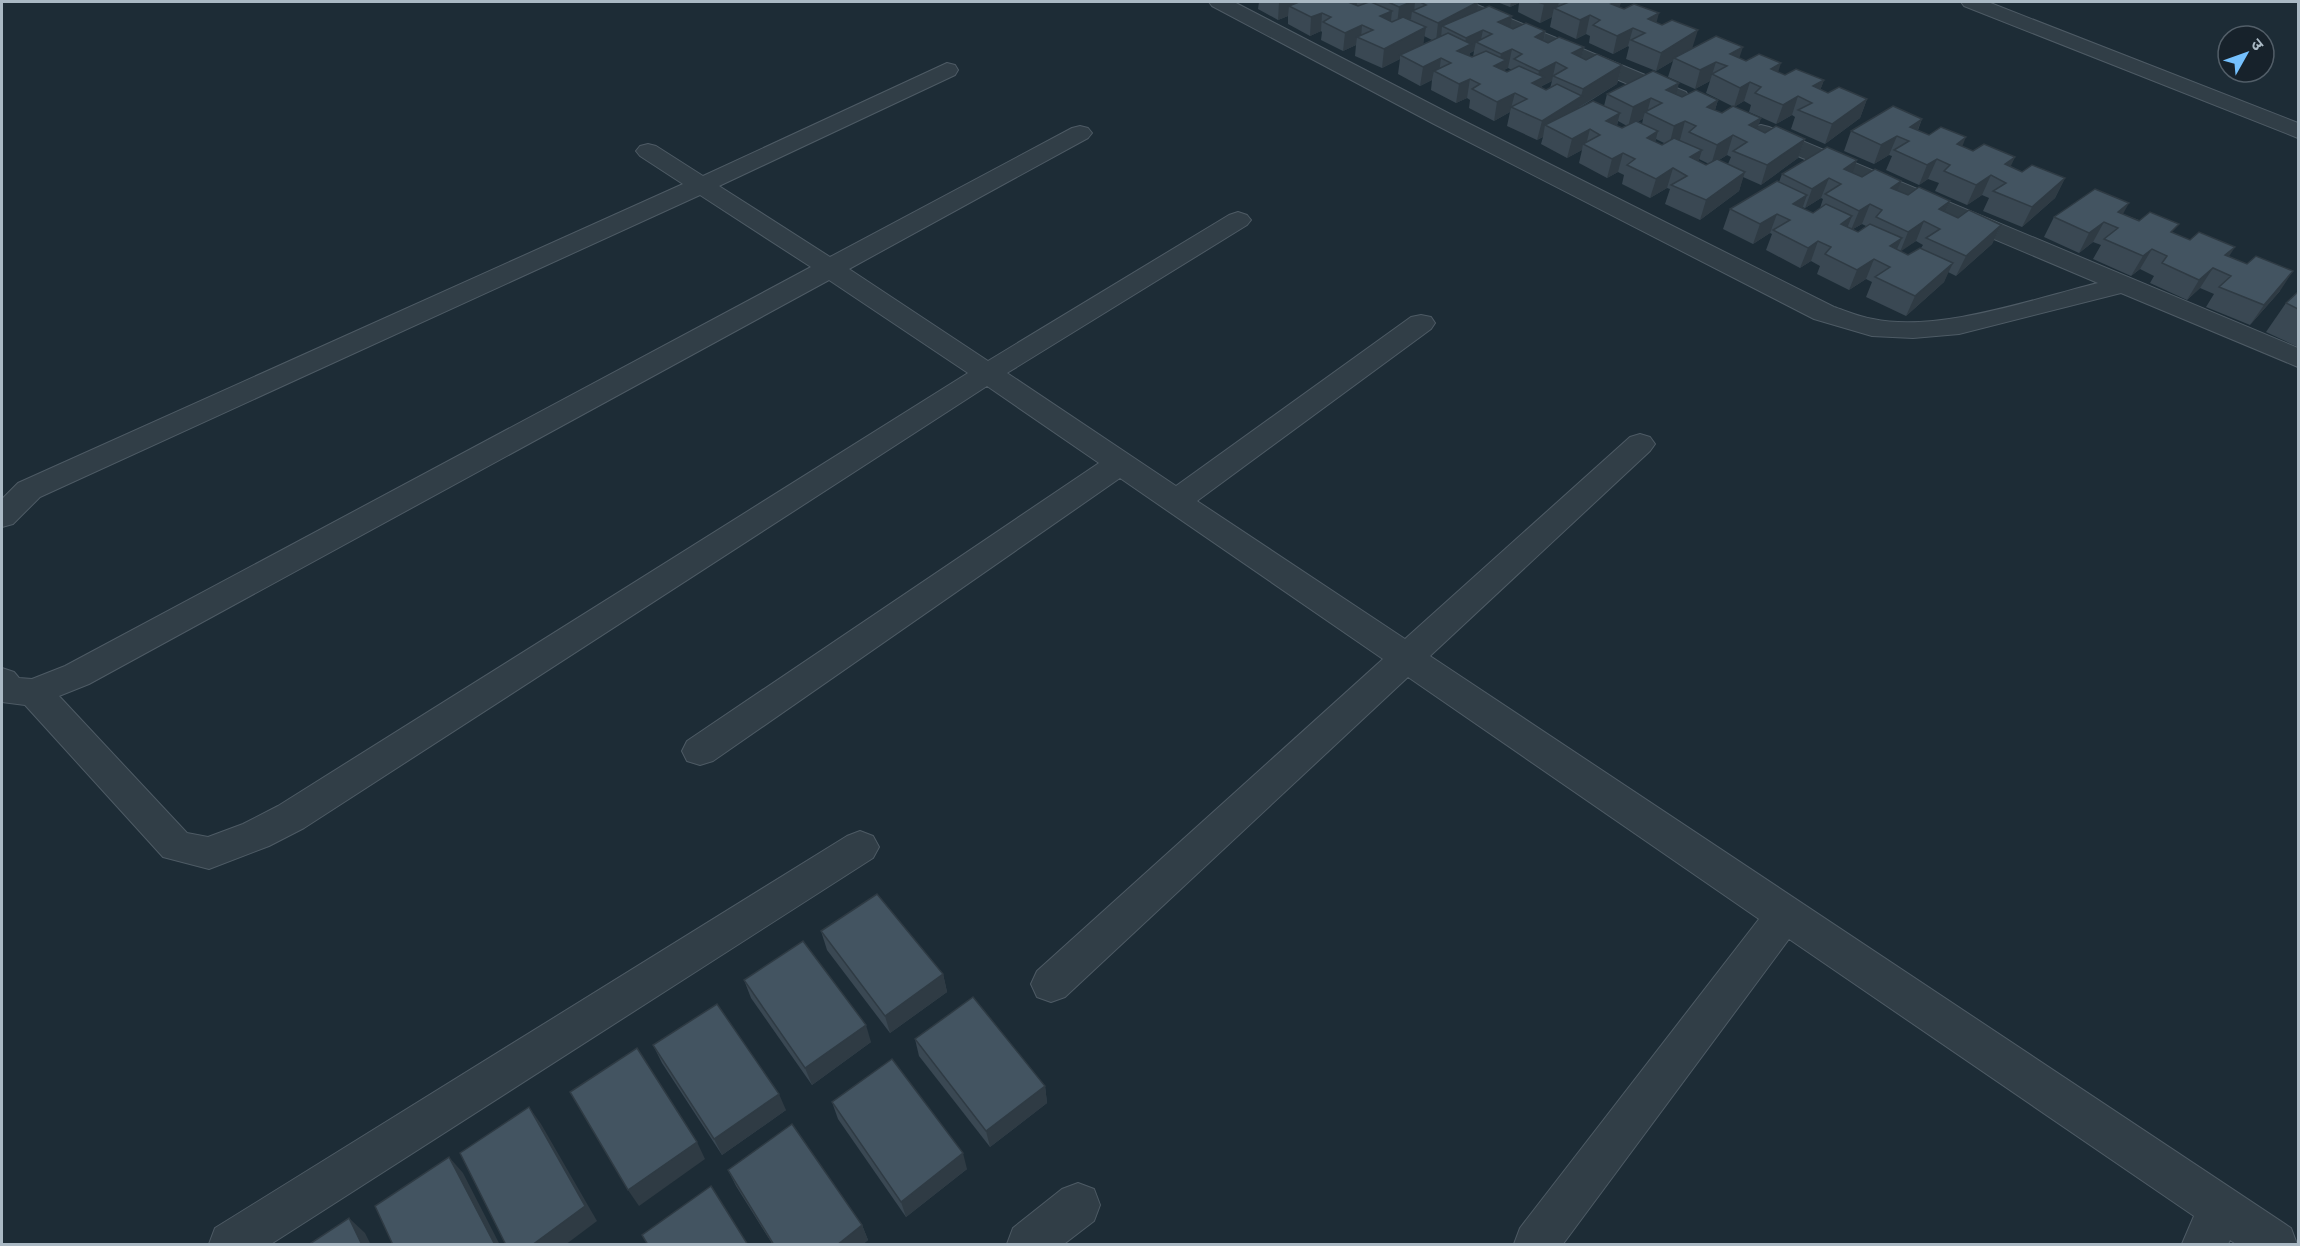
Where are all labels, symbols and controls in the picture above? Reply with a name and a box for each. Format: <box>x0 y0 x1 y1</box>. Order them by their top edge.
north arrow <box>2216 24 2276 84</box>
text: उ <box>2246 34 2269 55</box>

